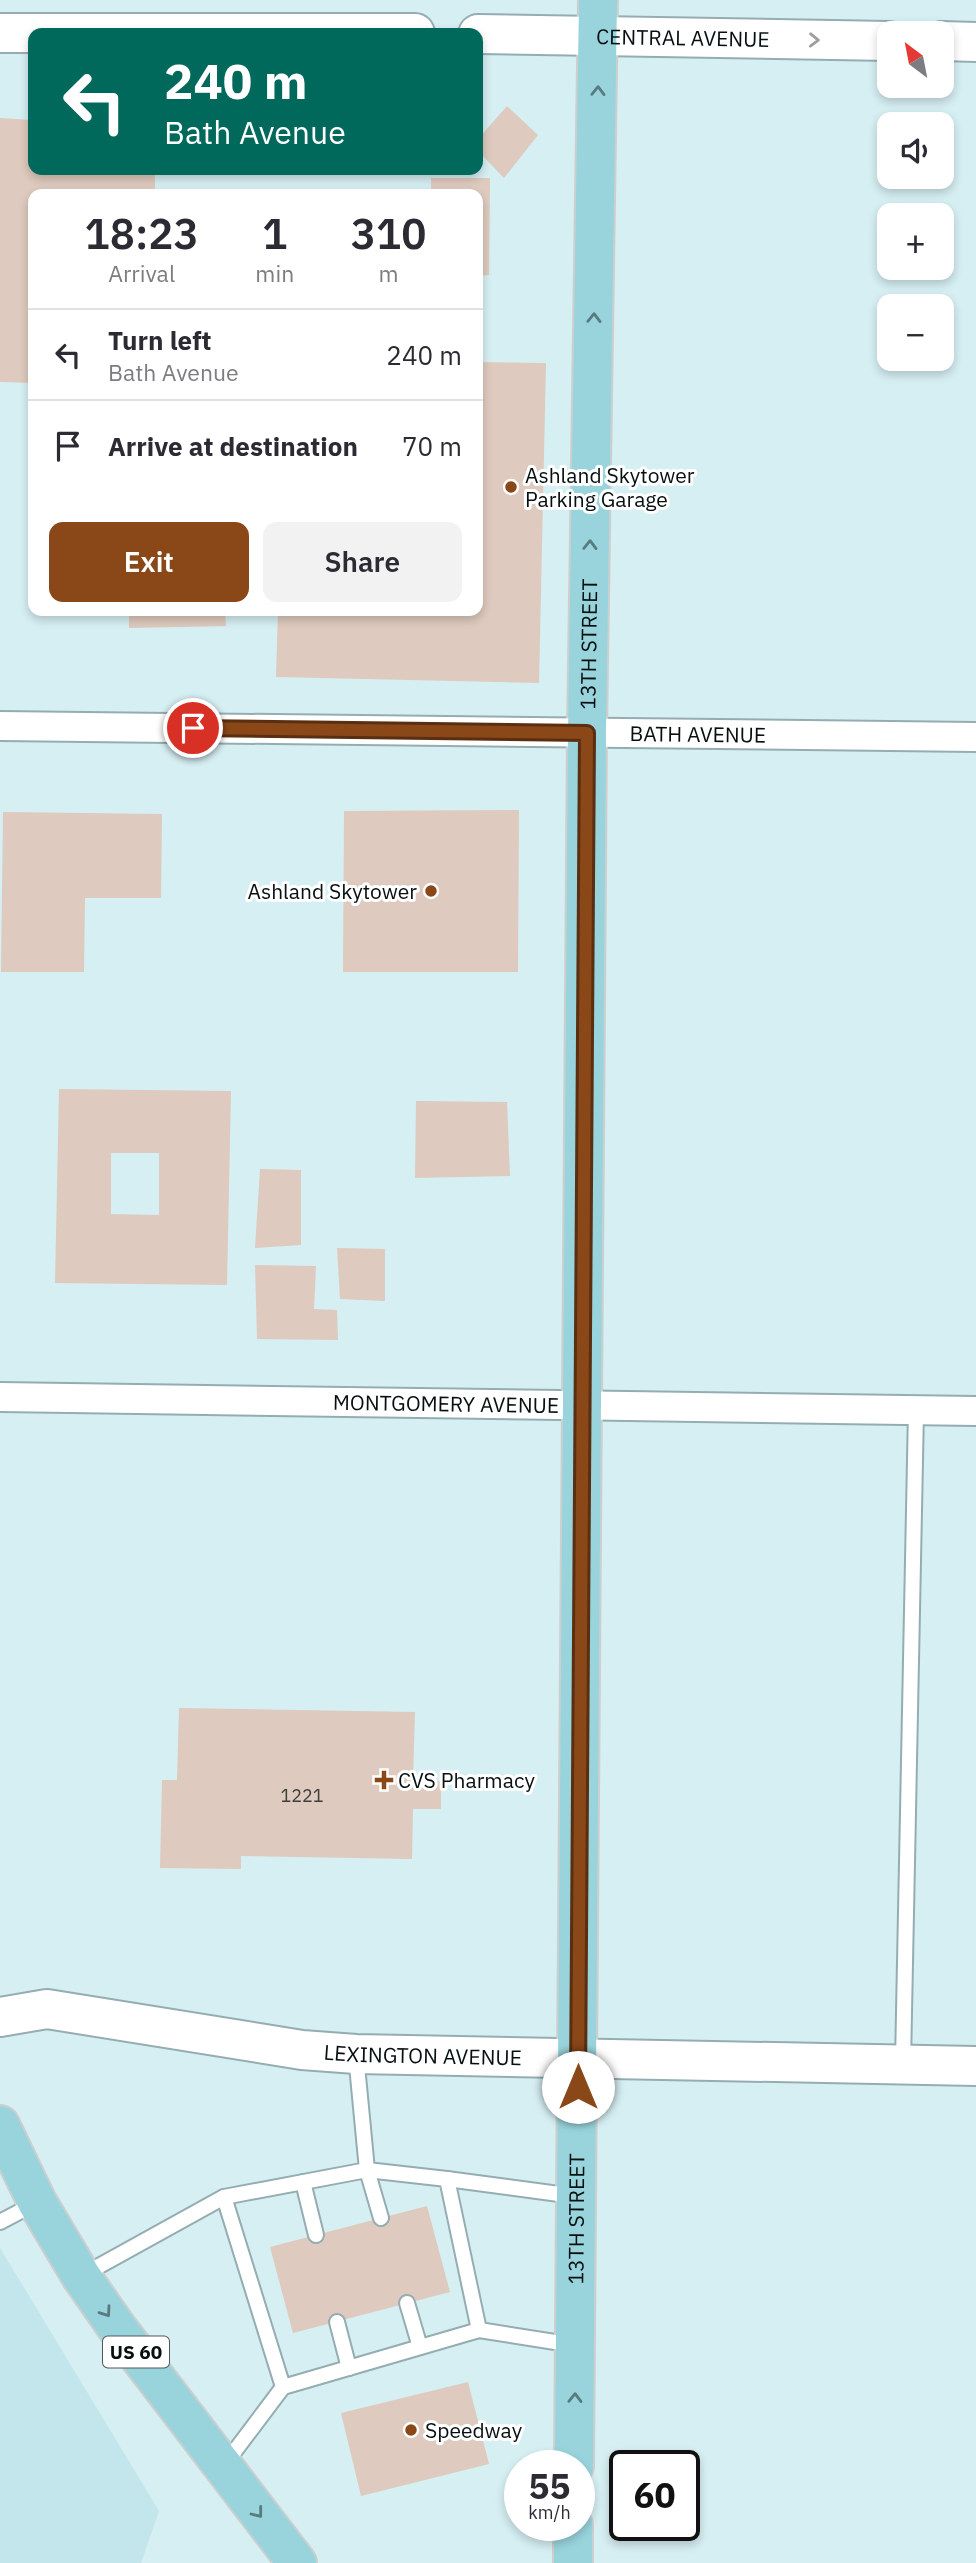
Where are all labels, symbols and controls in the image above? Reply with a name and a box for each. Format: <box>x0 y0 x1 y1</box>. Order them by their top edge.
north arrow <box>877 21 954 98</box>
map controls <box>877 21 954 371</box>
street label: CENTRAL AVENUE <box>596 22 770 53</box>
one-way arrow <box>808 32 819 47</box>
text: 240 m <box>164 49 308 112</box>
icon: left <box>49 56 140 147</box>
one-way arrow <box>590 85 605 96</box>
text: Bath Avenue <box>164 111 346 153</box>
button: sound <box>877 112 954 189</box>
button: + <box>877 203 954 280</box>
text: 18:23 <box>85 206 199 261</box>
text: 1 <box>262 206 287 261</box>
text: 310 <box>351 206 426 261</box>
text: Arrival <box>108 258 175 288</box>
text: min <box>255 258 294 288</box>
text: m <box>379 258 399 288</box>
button: − <box>877 294 954 371</box>
one-way arrow <box>586 312 602 323</box>
text: Turn left <box>108 323 211 357</box>
icon: left <box>49 336 87 374</box>
text: 240 m <box>386 338 462 372</box>
text: Bath Avenue <box>108 357 239 387</box>
icon: arrive <box>49 427 87 465</box>
text: Arrive at destination <box>108 429 358 463</box>
text: 70 m <box>402 429 462 463</box>
place label: Ashland Skytower Parking Garage <box>525 461 695 513</box>
marker: Ashland Skytower Parking Garage <box>503 479 519 495</box>
button: Exit <box>49 522 249 602</box>
button: Share <box>263 522 462 602</box>
one-way arrow <box>582 540 598 550</box>
street label: 13TH STREET <box>573 578 603 710</box>
pin <box>163 698 223 758</box>
icon: arrive <box>174 709 212 747</box>
street label: BATH AVENUE <box>630 719 766 749</box>
place label: Ashland Skytower <box>247 877 417 905</box>
marker: Ashland Skytower <box>423 883 439 899</box>
street label: MONTGOMERY AVENUE <box>333 1388 559 1419</box>
place label: CVS Pharmacy <box>398 1766 535 1794</box>
marker: CVS Pharmacy <box>376 1772 392 1788</box>
house number: 1221 <box>280 1784 324 1807</box>
street label: LEXINGTON AVENUE <box>323 2038 522 2071</box>
position arrow <box>541 2050 615 2124</box>
street label: 13TH STREET <box>561 2153 590 2285</box>
one-way arrow <box>98 2304 110 2317</box>
road number: US 60 <box>103 2336 169 2368</box>
one-way arrow <box>567 2392 583 2402</box>
place label: Speedway <box>425 2416 523 2444</box>
marker: Speedway <box>403 2422 419 2438</box>
speed limit sign: 60 <box>609 2450 700 2541</box>
text: 55 <box>528 2463 571 2509</box>
text: km/h <box>528 2501 571 2524</box>
one-way arrow <box>250 2505 263 2517</box>

